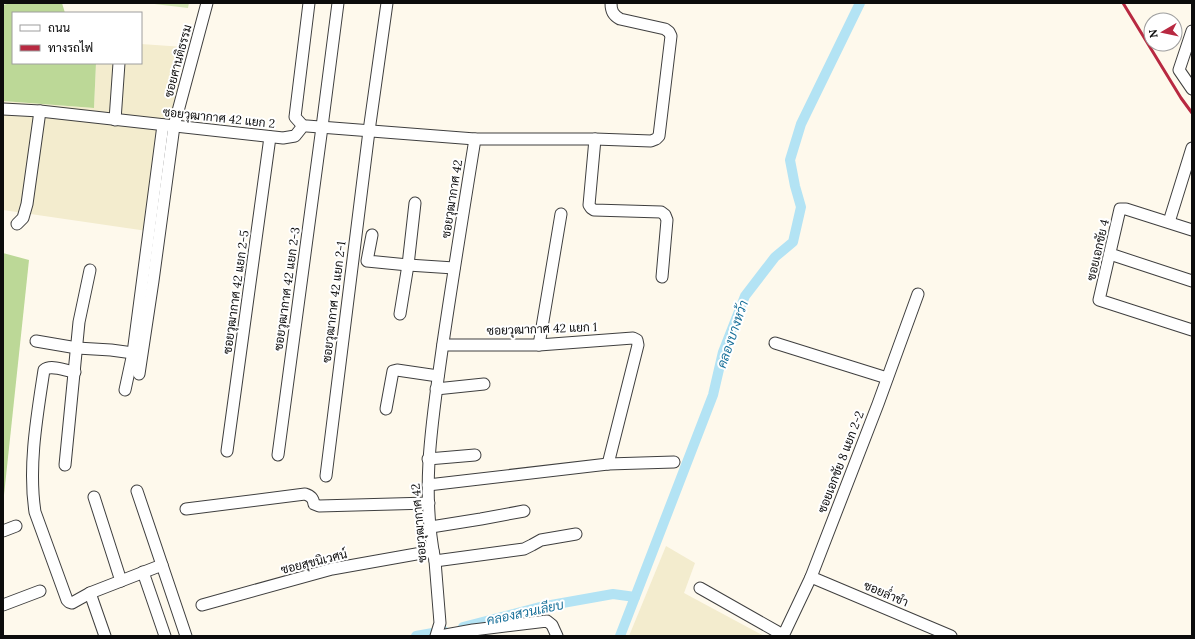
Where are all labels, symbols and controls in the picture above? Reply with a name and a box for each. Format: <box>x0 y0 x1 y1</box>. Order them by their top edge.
legend <box>12 12 142 64</box>
north arrow <box>1143 12 1183 52</box>
text: ถนน <box>48 20 71 35</box>
street label: ซอยศานติธรรม <box>161 23 194 99</box>
text: N <box>1145 28 1161 39</box>
text: ทางรถไฟ <box>48 40 93 55</box>
street label: ซอยวุฒากาศ 42 แยก 2 <box>162 104 276 133</box>
street label: ซอยวุฒากาศ 42 <box>438 159 467 240</box>
street label: ซอยเอกชัย 4 <box>1083 217 1112 282</box>
street label: ซอยวุฒากาศ 42 แยก 2-3 <box>270 226 305 352</box>
street label: ซอยวุฒากาศ 42 แยก 2-5 <box>219 229 254 355</box>
street label: ซอยวุฒากาศ 42 แยก 2-1 <box>319 240 350 364</box>
water label: คลองบางหว้า <box>713 298 752 370</box>
street label: ซอยวุฒากาศ 42 แยก 1 <box>486 319 598 340</box>
street label: ซอยเอกชัย 8 แยก 2-2 <box>814 409 867 515</box>
street label: ซอยวุฒากาศ 42 <box>408 483 431 563</box>
street label: ซอยสุขนิเวศน์ <box>279 546 349 579</box>
street label: ซอยล่ำชำ <box>862 576 912 610</box>
water label: คลองสวนเลียบ <box>485 595 566 629</box>

